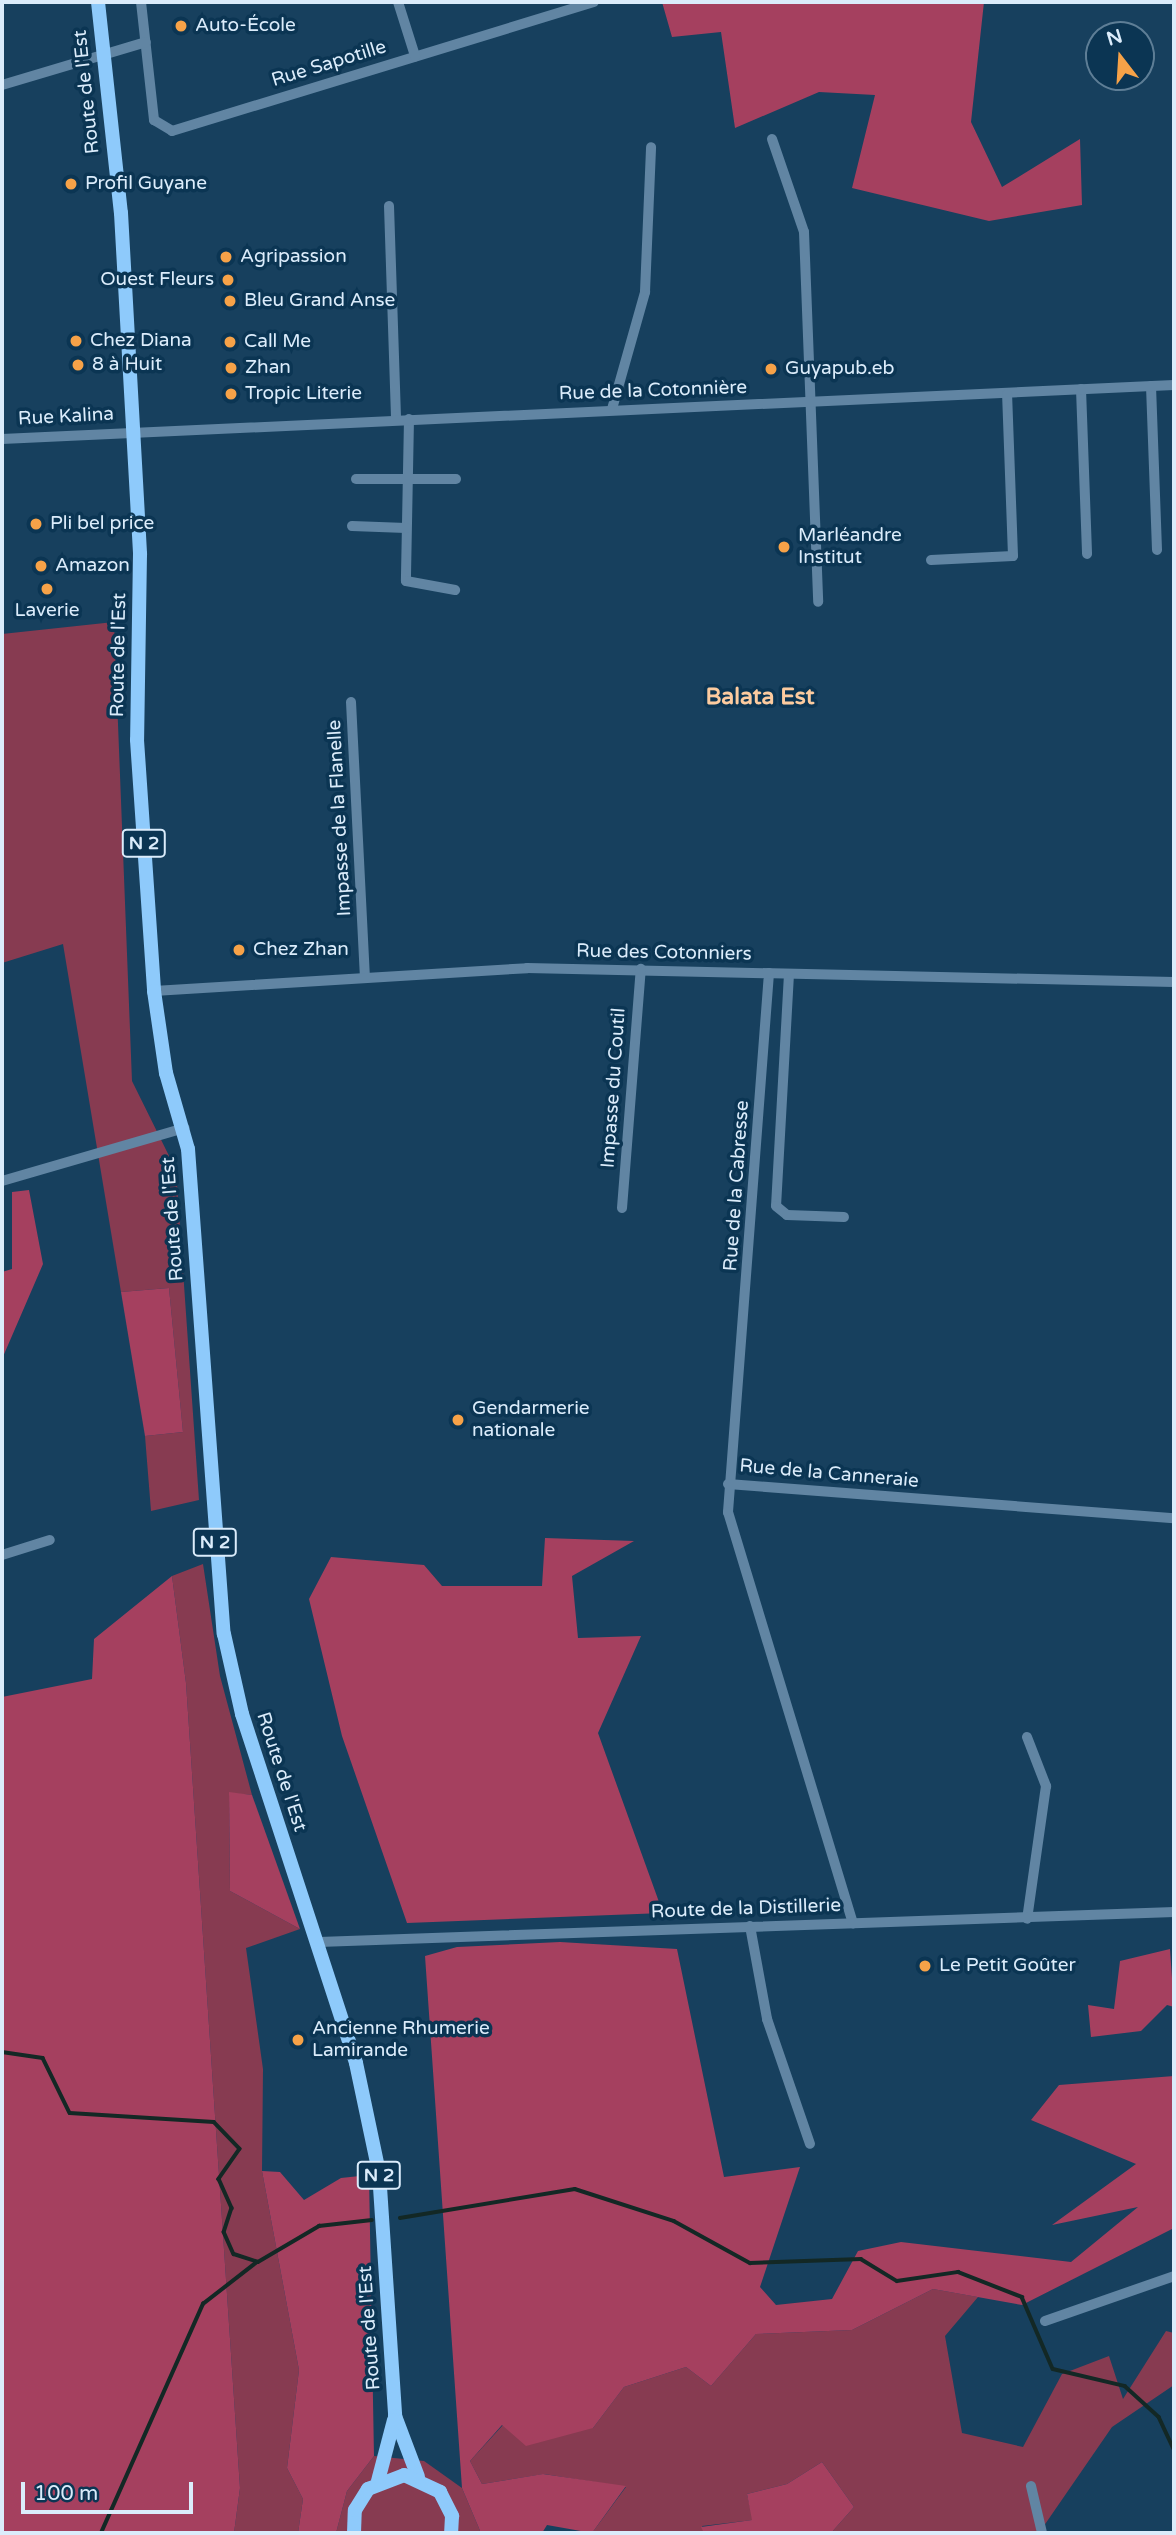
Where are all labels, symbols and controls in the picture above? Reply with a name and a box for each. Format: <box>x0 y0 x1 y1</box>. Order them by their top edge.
place label: Auto-École <box>195 15 296 37</box>
marker: Auto-École <box>173 18 189 34</box>
north arrow <box>1085 21 1155 91</box>
text: N <box>1104 25 1125 51</box>
street label: Route de l'Est <box>69 29 105 155</box>
street label: Rue Sapotille <box>269 36 389 92</box>
place label: Profil Guyane <box>85 173 207 195</box>
marker: Profil Guyane <box>63 176 79 192</box>
place label: Agripassion <box>240 246 347 268</box>
marker: Agripassion <box>218 249 234 265</box>
place label: Ouest Fleurs <box>100 269 214 291</box>
marker: Ouest Fleurs <box>220 272 236 288</box>
place label: Bleu Grand Anse <box>244 290 395 312</box>
marker: Bleu Grand Anse <box>222 293 238 309</box>
place label: Chez Diana <box>90 330 192 352</box>
place label: Call Me <box>244 331 311 353</box>
marker: Chez Diana <box>68 333 84 349</box>
marker: Call Me <box>222 334 238 350</box>
place label: 8 à Huit <box>92 354 162 376</box>
marker: 8 à Huit <box>70 357 86 373</box>
place label: Zhan <box>245 357 291 379</box>
place label: Guyapub.eb <box>785 358 895 380</box>
marker: Zhan <box>223 360 239 376</box>
marker: Guyapub.eb <box>763 361 779 377</box>
street label: Rue de la Cotonnière <box>559 376 747 406</box>
place label: Tropic Literie <box>245 383 362 405</box>
marker: Tropic Literie <box>223 386 239 402</box>
street label: Rue Kalina <box>18 403 114 431</box>
place label: Pli bel price <box>50 513 154 535</box>
marker: Pli bel price <box>28 516 44 532</box>
place label: Marléandre Institut <box>798 525 902 569</box>
marker: Marléandre Institut <box>776 539 792 555</box>
place label: Amazon <box>55 555 130 577</box>
marker: Amazon <box>33 558 49 574</box>
marker: Laverie <box>39 581 55 597</box>
street label: Route de l'Est <box>107 593 131 717</box>
place label: Laverie <box>15 600 79 622</box>
district label: Balata Est <box>705 683 815 711</box>
street label: Impasse de la Flanelle <box>323 719 357 917</box>
road number: N 2 <box>121 828 167 858</box>
place label: Chez Zhan <box>253 939 349 961</box>
street label: Rue des Cotonniers <box>576 940 752 966</box>
marker: Chez Zhan <box>231 942 247 958</box>
street label: Impasse du Coutil <box>597 1007 631 1169</box>
street label: Rue de la Cabresse <box>720 1100 754 1272</box>
street label: Route de l'Est <box>157 1156 189 1282</box>
place label: Gendarmerie nationale <box>472 1398 590 1442</box>
marker: Gendarmerie nationale <box>450 1412 466 1428</box>
street label: Rue de la Canneraie <box>738 1455 920 1493</box>
road number: N 2 <box>192 1527 238 1556</box>
street label: Route de l'Est <box>251 1709 311 1835</box>
street label: Route de la Distillerie <box>650 1894 842 1924</box>
place label: Le Petit Goûter <box>939 1955 1076 1977</box>
marker: Le Petit Goûter <box>917 1958 933 1974</box>
place label: Ancienne Rhumerie Lamirande <box>312 2018 490 2062</box>
marker: Ancienne Rhumerie Lamirande <box>290 2032 306 2048</box>
road number: N 2 <box>356 2160 402 2190</box>
street label: Route de l'Est <box>354 2265 386 2391</box>
scale bar <box>24 2468 196 2512</box>
text: 100 m <box>34 2481 98 2506</box>

